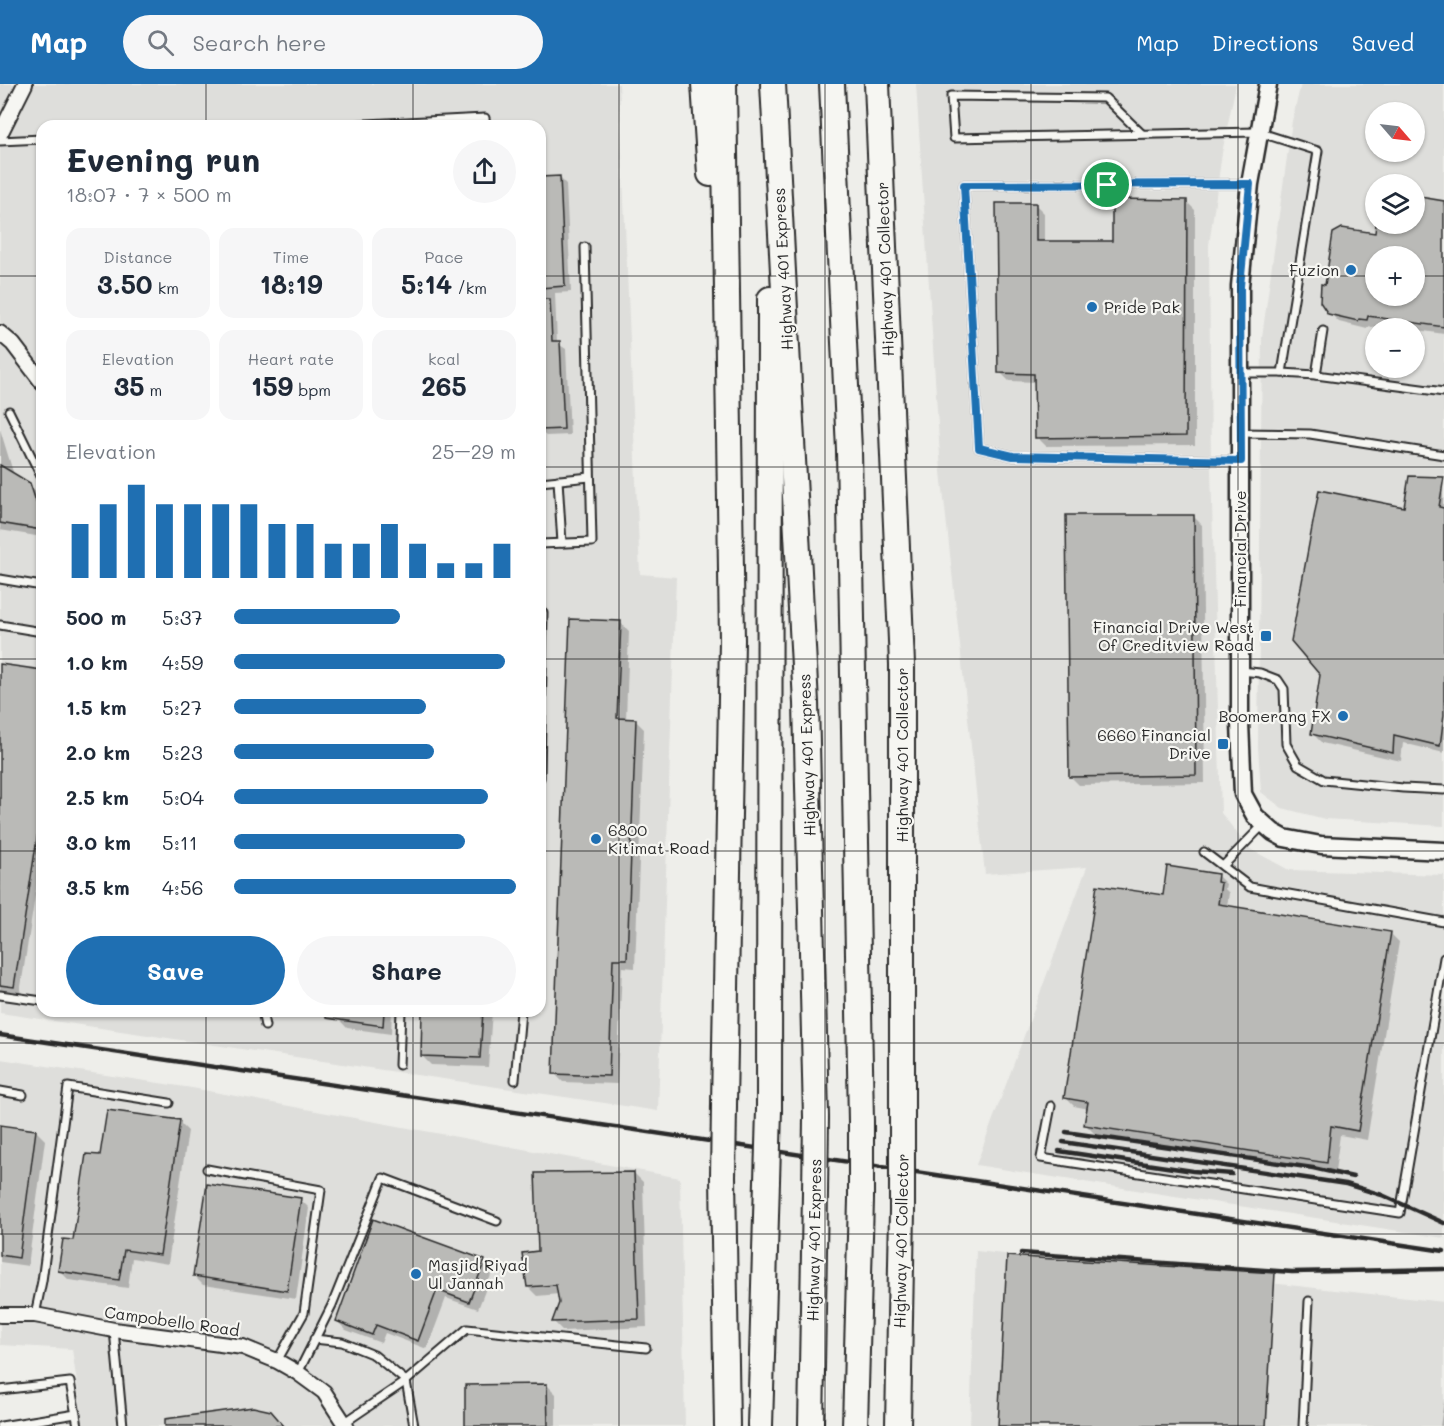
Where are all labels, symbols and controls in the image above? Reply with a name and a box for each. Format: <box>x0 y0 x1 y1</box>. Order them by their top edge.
search box <box>123 15 543 69</box>
text: Map <box>30 24 87 60</box>
icon: search <box>144 26 177 59</box>
text: Search here <box>192 28 326 57</box>
text: Map <box>1136 29 1179 56</box>
text: Directions <box>1212 29 1319 56</box>
text: Saved <box>1352 29 1414 56</box>
north arrow <box>1365 102 1425 162</box>
map controls <box>1365 102 1425 378</box>
text: Evening run <box>66 137 260 180</box>
button: share <box>453 140 516 203</box>
pin <box>1081 159 1132 210</box>
icon: arrive <box>1090 168 1123 201</box>
button: layers <box>1365 174 1425 234</box>
text: 18:07 · 7 × 500 m <box>66 181 232 207</box>
street label: Highway 401 Collector <box>871 181 898 357</box>
street label: Highway 401 Express <box>768 187 797 351</box>
text: Distance <box>104 246 172 267</box>
text: Time <box>273 246 309 267</box>
text: Pace <box>424 246 464 267</box>
button: + <box>1365 246 1425 306</box>
place label: Fuzion <box>1289 259 1339 280</box>
marker: Fuzion <box>1344 263 1358 277</box>
text: 3.50 <box>97 267 153 301</box>
text: 18:19 <box>259 267 323 301</box>
text: 5:14 <box>401 267 452 301</box>
text: km <box>153 277 179 298</box>
text: /km <box>452 277 487 298</box>
place label: Pride Pak <box>1104 296 1180 317</box>
marker: Pride Pak <box>1085 300 1099 314</box>
button: − <box>1365 318 1425 378</box>
text: Elevation <box>102 348 174 369</box>
text: Heart rate <box>248 348 334 369</box>
text: kcal <box>428 348 460 369</box>
text: 35 <box>114 369 144 403</box>
text: 159 <box>251 369 293 403</box>
text: 265 <box>421 369 467 403</box>
text: m <box>144 379 162 400</box>
text: bpm <box>293 379 331 400</box>
text: Elevation <box>66 438 156 464</box>
text: 25–29 m <box>432 438 516 464</box>
street label: Financial Drive <box>1229 490 1250 608</box>
text: 500 m <box>66 604 126 630</box>
text: 5:37 <box>162 604 203 630</box>
place label: Financial Drive West Of Creditview Road <box>1093 616 1254 655</box>
marker: Financial Drive West Of Creditview Road <box>1259 629 1273 643</box>
text: 1.0 km <box>66 649 128 675</box>
text: 4:59 <box>162 649 203 675</box>
street label: Highway 401 Collector <box>891 668 912 842</box>
street label: Highway 401 Express <box>793 673 820 837</box>
text: 1.5 km <box>66 694 127 720</box>
text: 5:27 <box>162 694 202 720</box>
place label: Boomerang FX <box>1219 705 1331 726</box>
marker: Boomerang FX <box>1336 709 1350 723</box>
place label: 6660 Financial Drive <box>1097 724 1211 763</box>
marker: 6660 Financial Drive <box>1216 737 1230 751</box>
text: 2.0 km <box>66 739 130 765</box>
text: 5:23 <box>162 739 203 765</box>
text: 2.5 km <box>66 784 129 810</box>
text: 5:04 <box>162 784 204 810</box>
place label: 6800 Kitimat Road <box>608 819 709 858</box>
text: 3.0 km <box>66 829 131 855</box>
text: 5:11 <box>162 829 198 855</box>
marker: 6800 Kitimat Road <box>589 832 603 846</box>
text: 3.5 km <box>66 874 130 900</box>
text: 4:56 <box>162 874 204 900</box>
button: Save <box>66 936 285 1005</box>
button: Share <box>297 936 516 1005</box>
street label: Highway 401 Collector <box>888 1153 913 1329</box>
street label: Highway 401 Express <box>802 1158 825 1322</box>
place label: Masjid Riyad Ul Jannah <box>428 1254 528 1293</box>
marker: Masjid Riyad Ul Jannah <box>409 1267 423 1281</box>
street label: Campobello Road <box>103 1301 241 1340</box>

